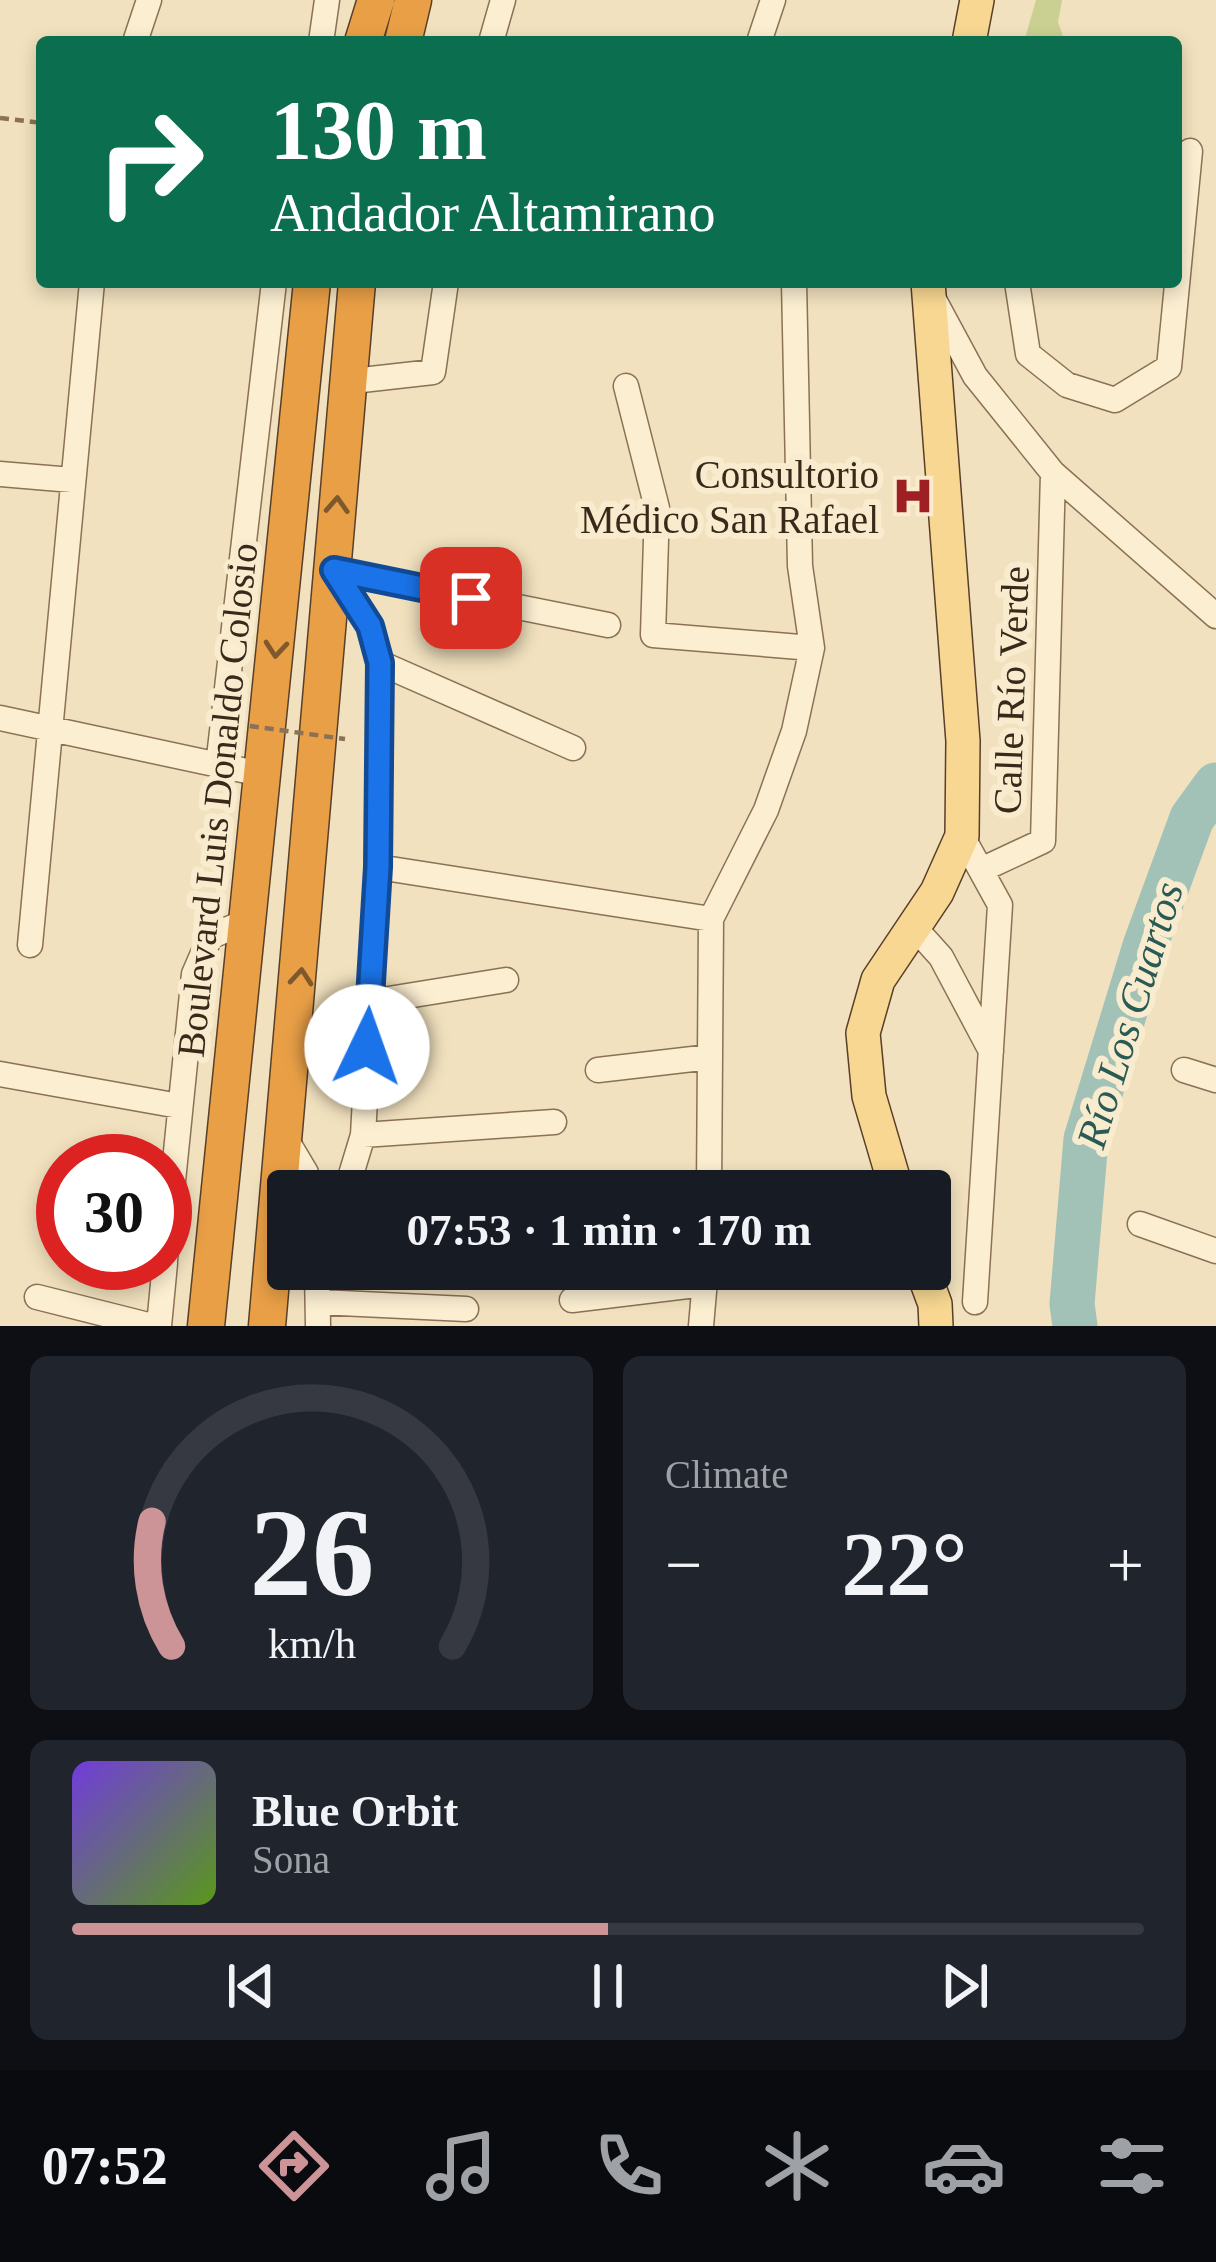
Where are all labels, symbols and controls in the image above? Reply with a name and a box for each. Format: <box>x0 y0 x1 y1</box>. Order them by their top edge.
icon: right <box>72 84 228 240</box>
text: 130 m <box>270 84 487 177</box>
text: Andador Altamirano <box>270 183 715 243</box>
place label: Consultorio Médico San Rafael <box>580 453 879 541</box>
hospital icon: Consultorio Médico San Rafael <box>890 473 936 519</box>
one-way arrow <box>324 495 350 514</box>
street label: Boulevard Luis Donaldo Colosio <box>169 541 265 1059</box>
pin <box>420 547 522 649</box>
icon: arrive <box>438 565 504 631</box>
street label: Calle Río Verde <box>985 565 1037 815</box>
one-way arrow <box>264 640 289 659</box>
water label: Río Los Cuartos <box>1067 877 1192 1154</box>
one-way arrow <box>287 967 313 986</box>
position arrow <box>304 984 430 1110</box>
speed limit sign: 30 <box>36 1134 192 1290</box>
text: 07:53 · 1 min · 170 m <box>407 1205 812 1255</box>
text: Climate <box>665 1453 788 1496</box>
text: 26 <box>249 1484 374 1622</box>
text: 22° <box>842 1515 968 1614</box>
text: − <box>665 1528 702 1601</box>
text: + <box>1107 1528 1144 1601</box>
text: km/h <box>267 1620 356 1667</box>
text: Blue Orbit <box>252 1786 458 1836</box>
text: Sona <box>252 1838 330 1881</box>
icon: previous <box>218 1953 284 2019</box>
icon: pause <box>575 1953 641 2019</box>
icon: next <box>932 1953 998 2019</box>
icon: directions <box>252 2124 336 2208</box>
icon: music <box>419 2124 503 2208</box>
icon: phone <box>587 2124 671 2208</box>
icon: climate <box>755 2124 839 2208</box>
icon: car <box>922 2124 1006 2208</box>
icon: filters <box>1090 2124 1174 2208</box>
text: 07:52 <box>42 2136 168 2196</box>

